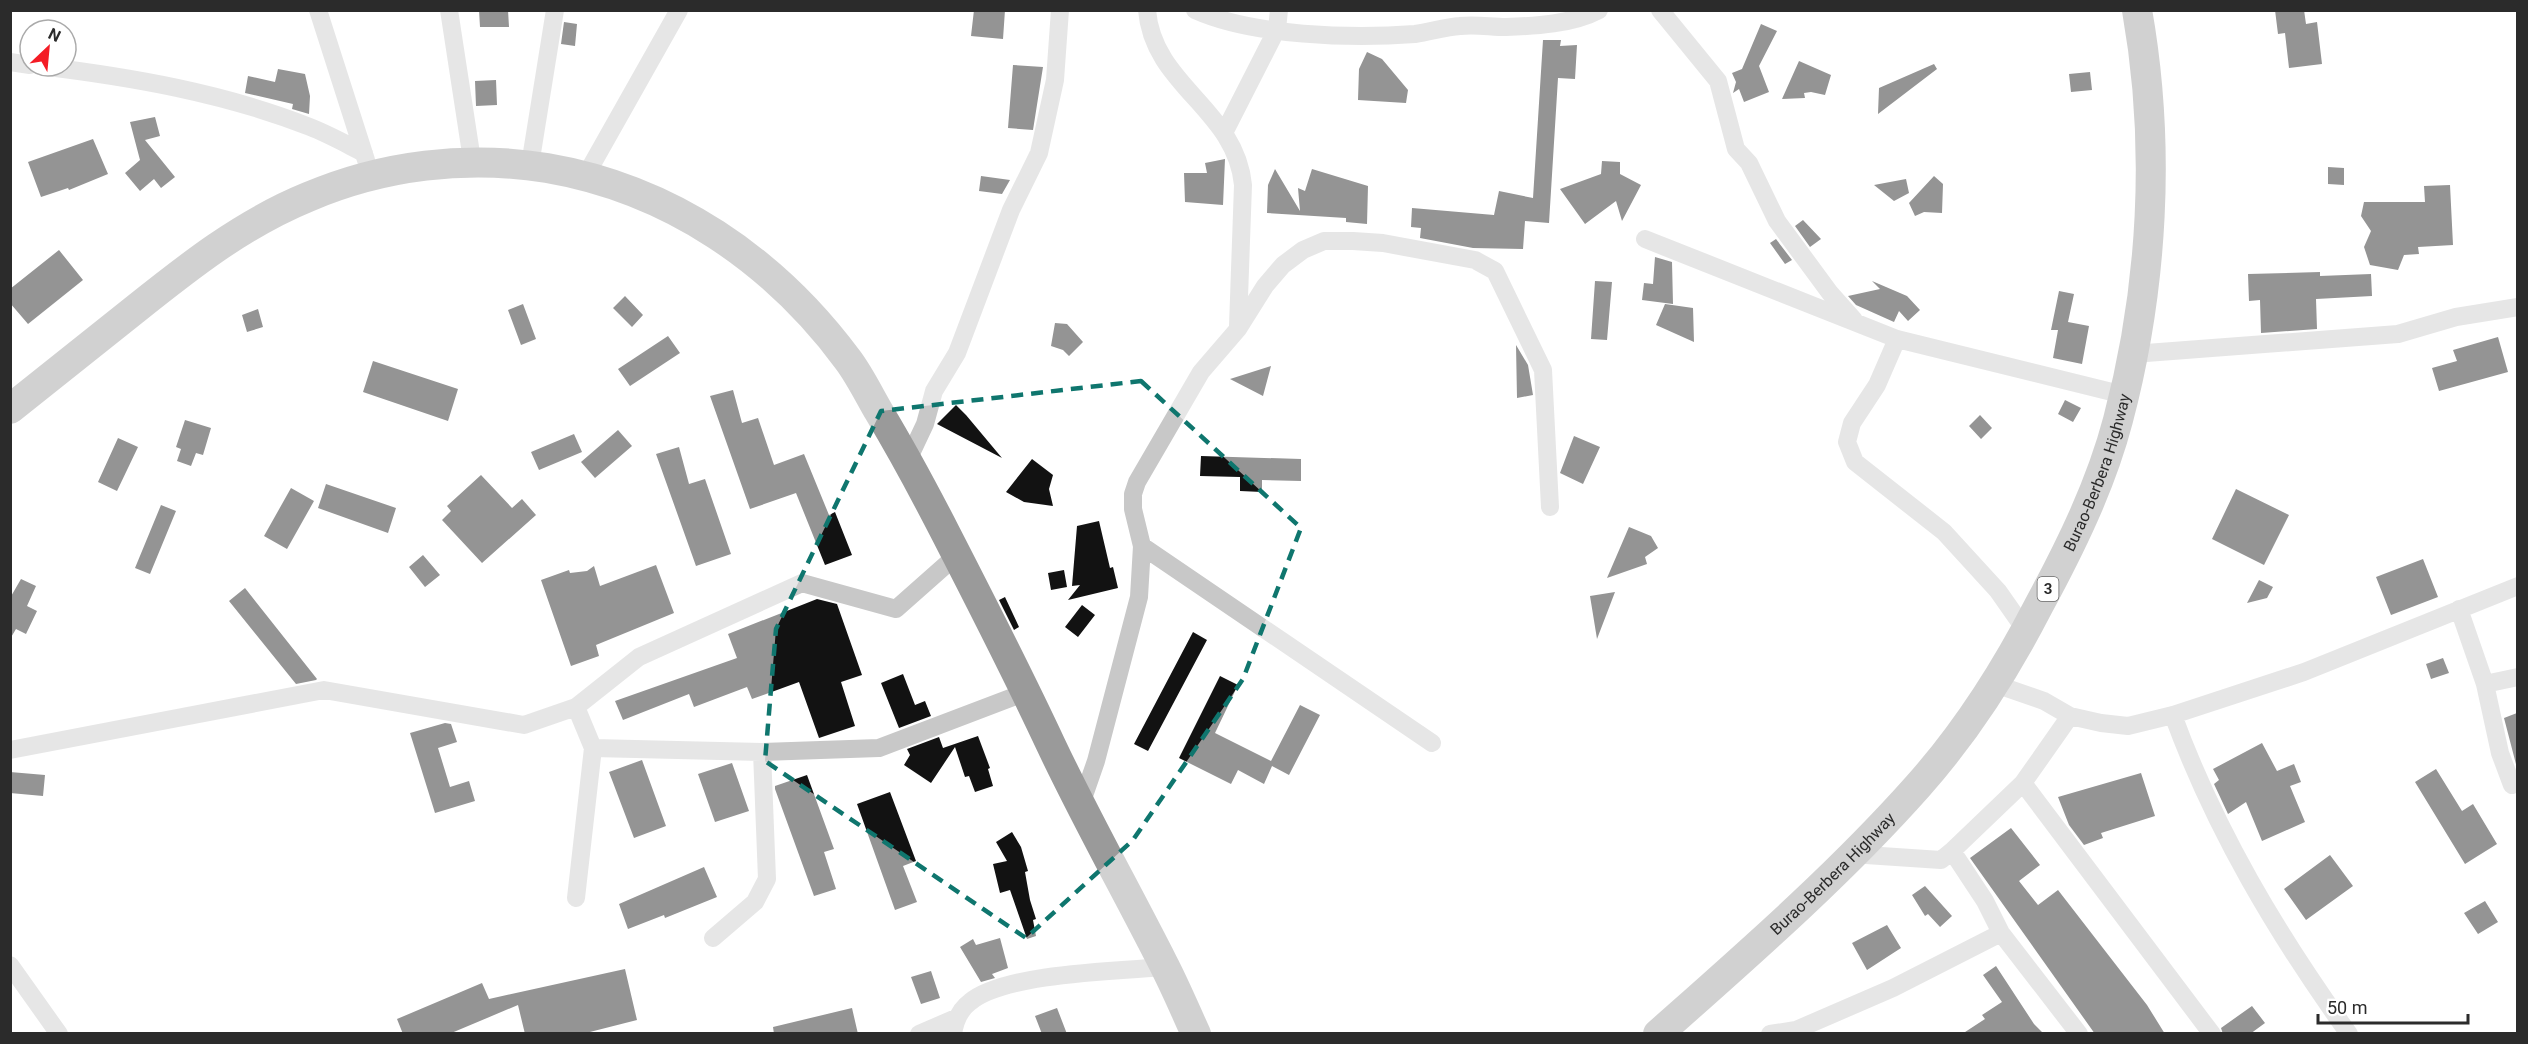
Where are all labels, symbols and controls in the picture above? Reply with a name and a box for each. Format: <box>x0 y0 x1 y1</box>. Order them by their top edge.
north arrow <box>18 18 78 78</box>
text: N <box>45 24 64 46</box>
street label: Burao-Berbera Highway <box>2059 391 2134 554</box>
road number: 3 <box>2038 577 2058 601</box>
street label: Burao-Berbera Highway <box>1766 808 1899 939</box>
scale bar <box>2318 987 2468 1025</box>
text: 50 m <box>2327 997 2367 1018</box>

